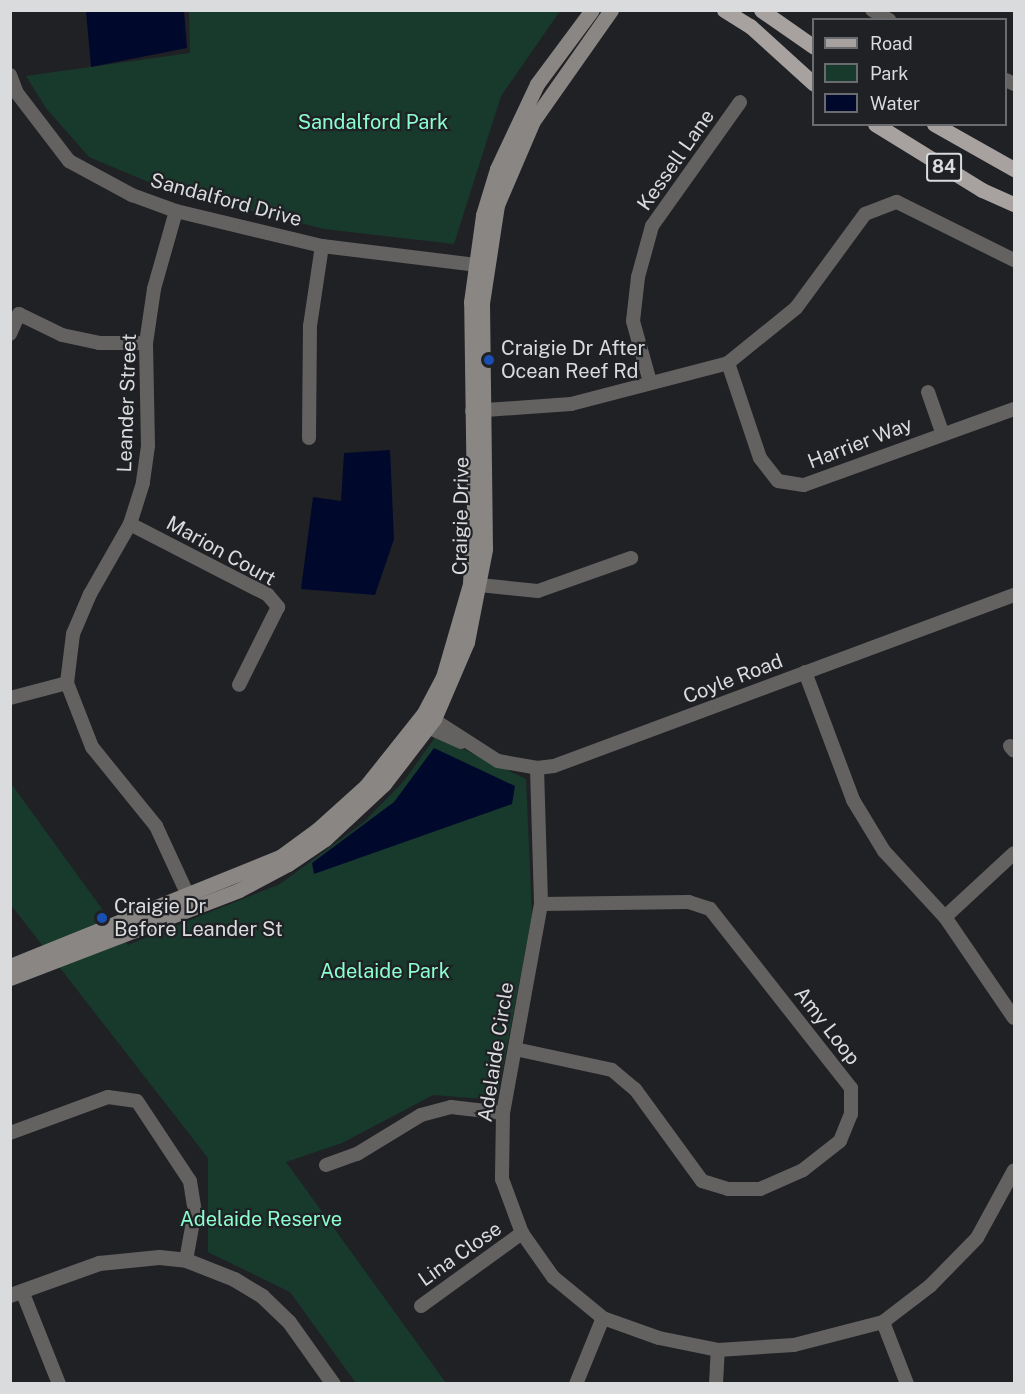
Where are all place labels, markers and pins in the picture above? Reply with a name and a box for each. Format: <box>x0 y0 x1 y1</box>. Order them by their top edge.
place label: Craigie Dr After Ocean Reef Rd <box>501 336 645 383</box>
marker: Craigie Dr After Ocean Reef Rd <box>482 353 496 367</box>
place label: Craigie Dr Before Leander St <box>114 894 283 941</box>
marker: Craigie Dr Before Leander St <box>95 911 109 925</box>

